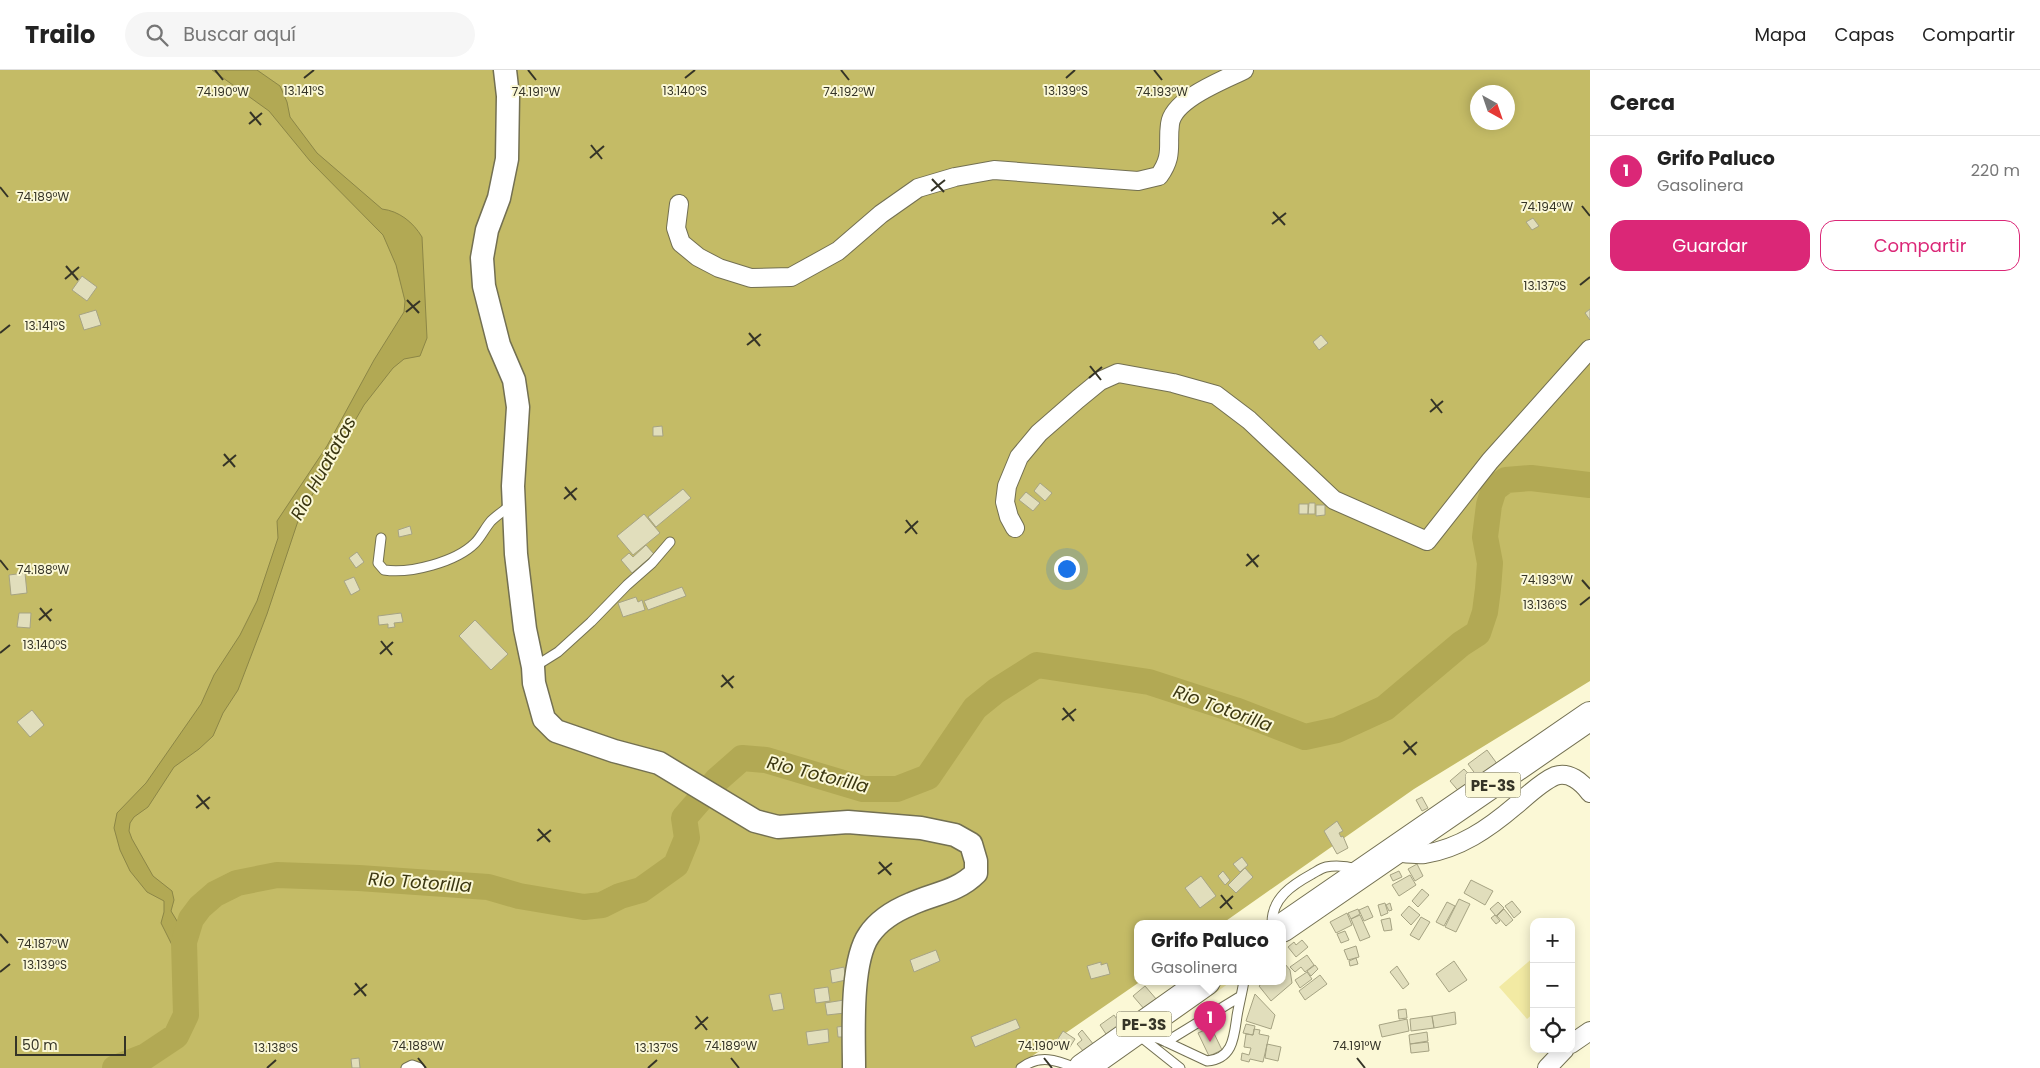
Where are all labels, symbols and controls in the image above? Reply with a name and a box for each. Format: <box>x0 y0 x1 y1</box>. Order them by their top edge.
search box <box>125 12 475 57</box>
text: Trailo <box>25 18 95 51</box>
icon: search <box>143 21 171 49</box>
text: Buscar aquí <box>183 21 296 48</box>
text: Mapa <box>1754 22 1807 47</box>
text: Capas <box>1835 22 1894 47</box>
text: Compartir <box>1922 22 2015 47</box>
text: 13.141°S <box>284 82 324 99</box>
text: 13.140°S <box>663 82 707 99</box>
text: 13.139°S <box>1044 82 1088 99</box>
text: 74.190°W <box>197 83 249 100</box>
text: 74.191°W <box>512 83 561 100</box>
text: 74.192°W <box>823 83 875 100</box>
text: 74.193°W <box>1136 83 1188 100</box>
north arrow <box>1470 85 1515 130</box>
text: Cerca <box>1610 88 1675 117</box>
text: Grifo Paluco <box>1657 145 1775 172</box>
text: 1 <box>1623 159 1629 182</box>
text: 220 m <box>1971 159 2020 182</box>
text: Gasolinera <box>1657 174 1744 197</box>
text: 74.189°W <box>17 188 69 205</box>
text: 74.194°W <box>1521 198 1573 215</box>
button: Guardar <box>1610 220 1810 271</box>
button: Compartir <box>1820 220 2020 271</box>
text: 13.137°S <box>1524 277 1566 294</box>
text: 13.141°S <box>25 317 65 334</box>
water label: Rio Huatatas <box>284 412 362 524</box>
your location <box>1054 556 1080 582</box>
text: 74.188°W <box>17 561 69 578</box>
text: 74.193°W <box>1521 571 1573 588</box>
text: 13.136°S <box>1523 596 1567 613</box>
text: 13.140°S <box>23 636 67 653</box>
water label: Rio Totorilla <box>1170 679 1276 737</box>
water label: Rio Totorilla <box>765 749 871 799</box>
road number: PE-3S <box>1466 772 1520 798</box>
water label: Rio Totorilla <box>367 866 473 898</box>
map controls <box>1530 918 1575 1053</box>
button: + <box>1530 918 1575 963</box>
popup <box>1134 920 1286 985</box>
text: Grifo Paluco <box>1151 927 1269 954</box>
text: 74.187°W <box>17 935 69 952</box>
text: 13.139°S <box>23 956 67 973</box>
text: Gasolinera <box>1151 956 1238 979</box>
button: − <box>1530 963 1575 1008</box>
pin: 1 <box>1194 1001 1226 1042</box>
button: locate <box>1530 1008 1575 1053</box>
road number: PE-3S <box>1116 1012 1172 1036</box>
scale bar <box>15 1033 126 1056</box>
text: 50 m <box>22 1035 58 1055</box>
text: 74.188°W <box>392 1037 444 1054</box>
text: 74.189°W <box>705 1037 757 1054</box>
text: 74.190°W <box>1018 1037 1070 1054</box>
text: 74.191°W <box>1333 1037 1382 1054</box>
text: 13.138°S <box>254 1039 298 1056</box>
text: 13.137°S <box>636 1039 678 1056</box>

